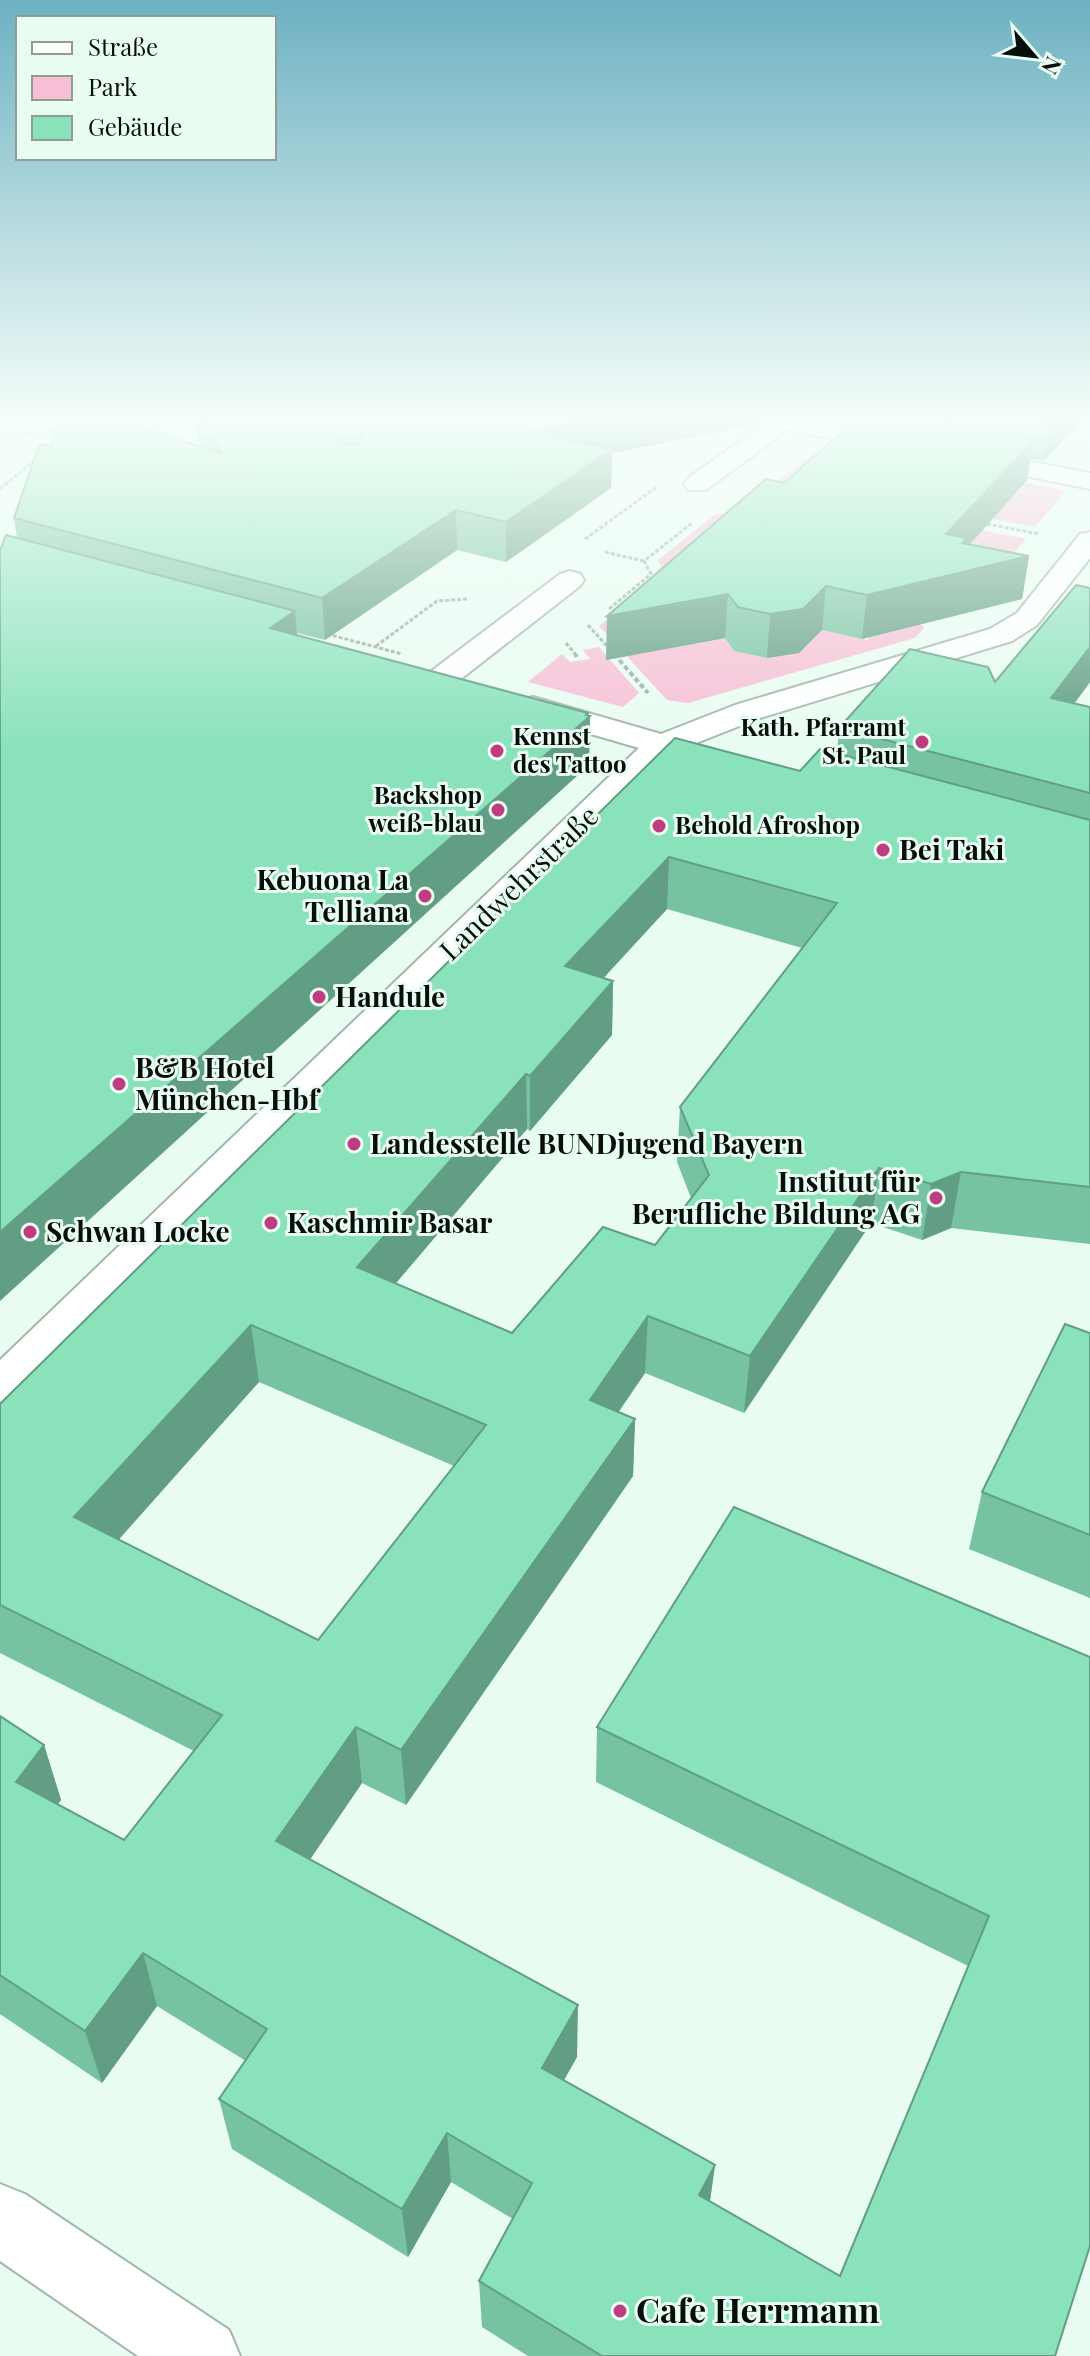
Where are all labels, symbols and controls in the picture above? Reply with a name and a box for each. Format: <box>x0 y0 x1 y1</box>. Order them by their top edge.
legend <box>16 16 276 160</box>
north arrow <box>994 16 1074 96</box>
text: Straße <box>88 30 158 62</box>
text: N <box>1036 52 1070 80</box>
text: Park <box>88 70 138 102</box>
text: Gebäude <box>88 110 183 142</box>
place label: Kath. Pfarramt St. Paul <box>741 710 907 770</box>
place label: Kennst des Tattoo <box>513 719 627 779</box>
marker: Kath. Pfarramt St. Paul <box>913 733 931 751</box>
marker: Kennst des Tattoo <box>488 742 506 760</box>
place label: Backshop weiß-blau <box>367 778 482 838</box>
street label: Landwehrstraße <box>431 797 605 967</box>
marker: Backshop weiß-blau <box>489 801 507 819</box>
place label: Behold Afroshop <box>675 808 860 840</box>
marker: Behold Afroshop <box>650 817 668 835</box>
place label: Bei Taki <box>899 830 1004 867</box>
marker: Bei Taki <box>874 841 892 859</box>
place label: Kebuona La Telliana <box>256 860 409 929</box>
marker: Kebuona La Telliana <box>416 887 434 905</box>
place label: Handule <box>335 977 445 1014</box>
marker: Handule <box>310 988 328 1006</box>
place label: B&B Hotel München-Hbf <box>135 1048 322 1117</box>
marker: B&B Hotel München-Hbf <box>110 1075 128 1093</box>
place label: Landesstelle BUNDjugend Bayern <box>370 1124 803 1161</box>
marker: Landesstelle BUNDjugend Bayern <box>345 1135 363 1153</box>
place label: Institut für Berufliche Bildung AG <box>632 1162 920 1231</box>
marker: Institut für Berufliche Bildung AG <box>927 1189 945 1207</box>
place label: Kaschmir Basar <box>287 1203 492 1240</box>
place label: Schwan Locke <box>46 1212 230 1249</box>
marker: Kaschmir Basar <box>262 1214 280 1232</box>
marker: Schwan Locke <box>21 1223 39 1241</box>
place label: Cafe Herrmann <box>636 2286 879 2332</box>
marker: Cafe Herrmann <box>611 2302 629 2320</box>

